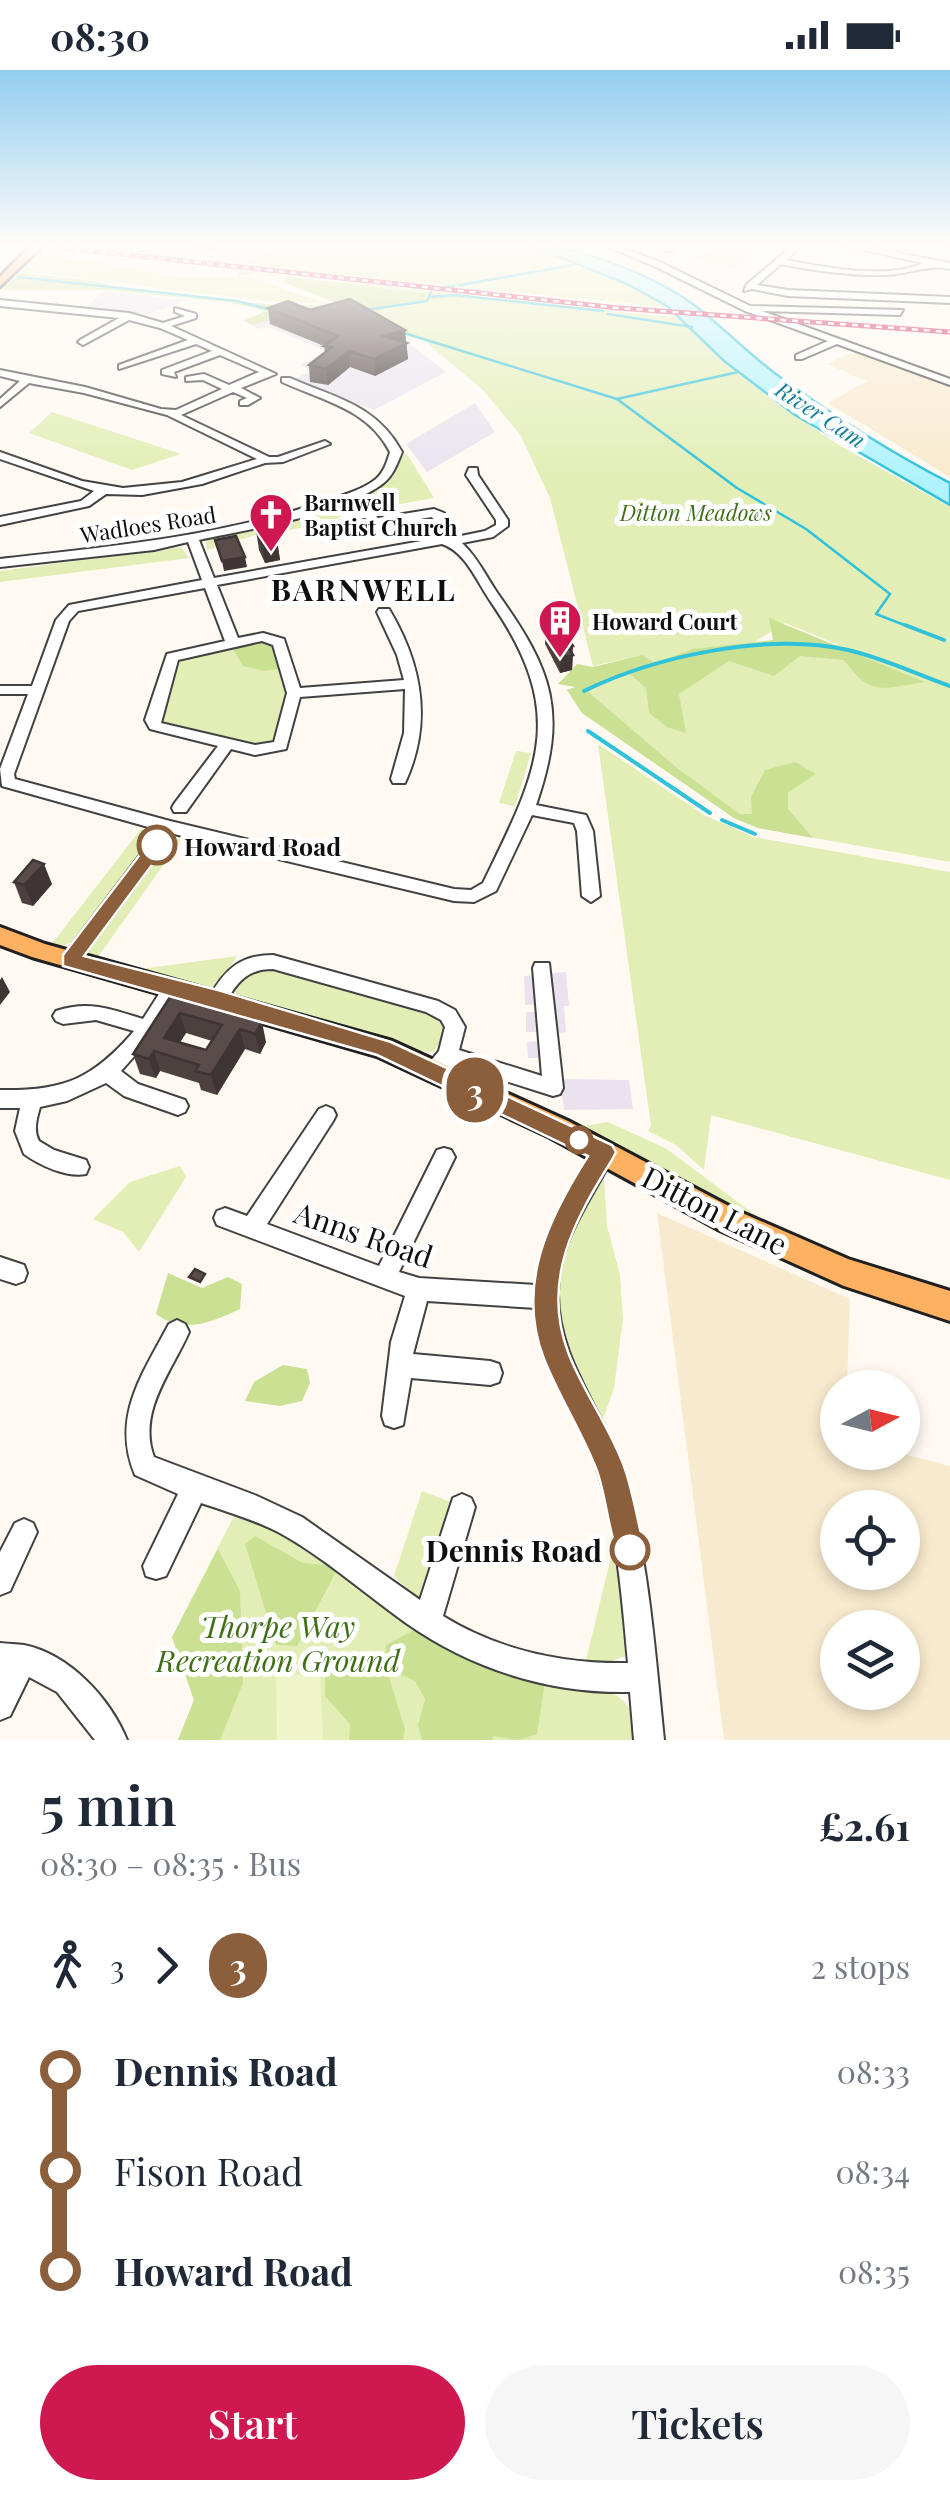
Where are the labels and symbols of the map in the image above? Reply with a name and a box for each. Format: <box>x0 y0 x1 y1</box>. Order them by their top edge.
water label: River Cam <box>769 373 872 454</box>
place label: Barnwell Baptist Church <box>304 487 458 542</box>
church icon: Barnwell Baptist Church <box>248 492 294 553</box>
park label: Ditton Meadows <box>619 497 773 527</box>
street label: Wadloes Road <box>77 498 218 550</box>
district label: BARNWELL <box>271 569 457 609</box>
building icon: Howard Court <box>537 598 583 659</box>
place label: Howard Court <box>592 606 738 636</box>
marker: Howard Road <box>138 826 176 864</box>
place label: Howard Road <box>184 829 341 862</box>
line badge: 3 <box>442 1058 508 1122</box>
unlabelled marker <box>566 1127 592 1153</box>
street label: Ditton Lane <box>636 1156 794 1264</box>
street label: Anns Road <box>289 1191 439 1276</box>
north arrow <box>820 1370 920 1470</box>
place label: Dennis Road <box>425 1530 602 1570</box>
marker: Dennis Road <box>611 1531 649 1569</box>
park label: Thorpe Way Recreation Ground <box>155 1606 401 1680</box>

